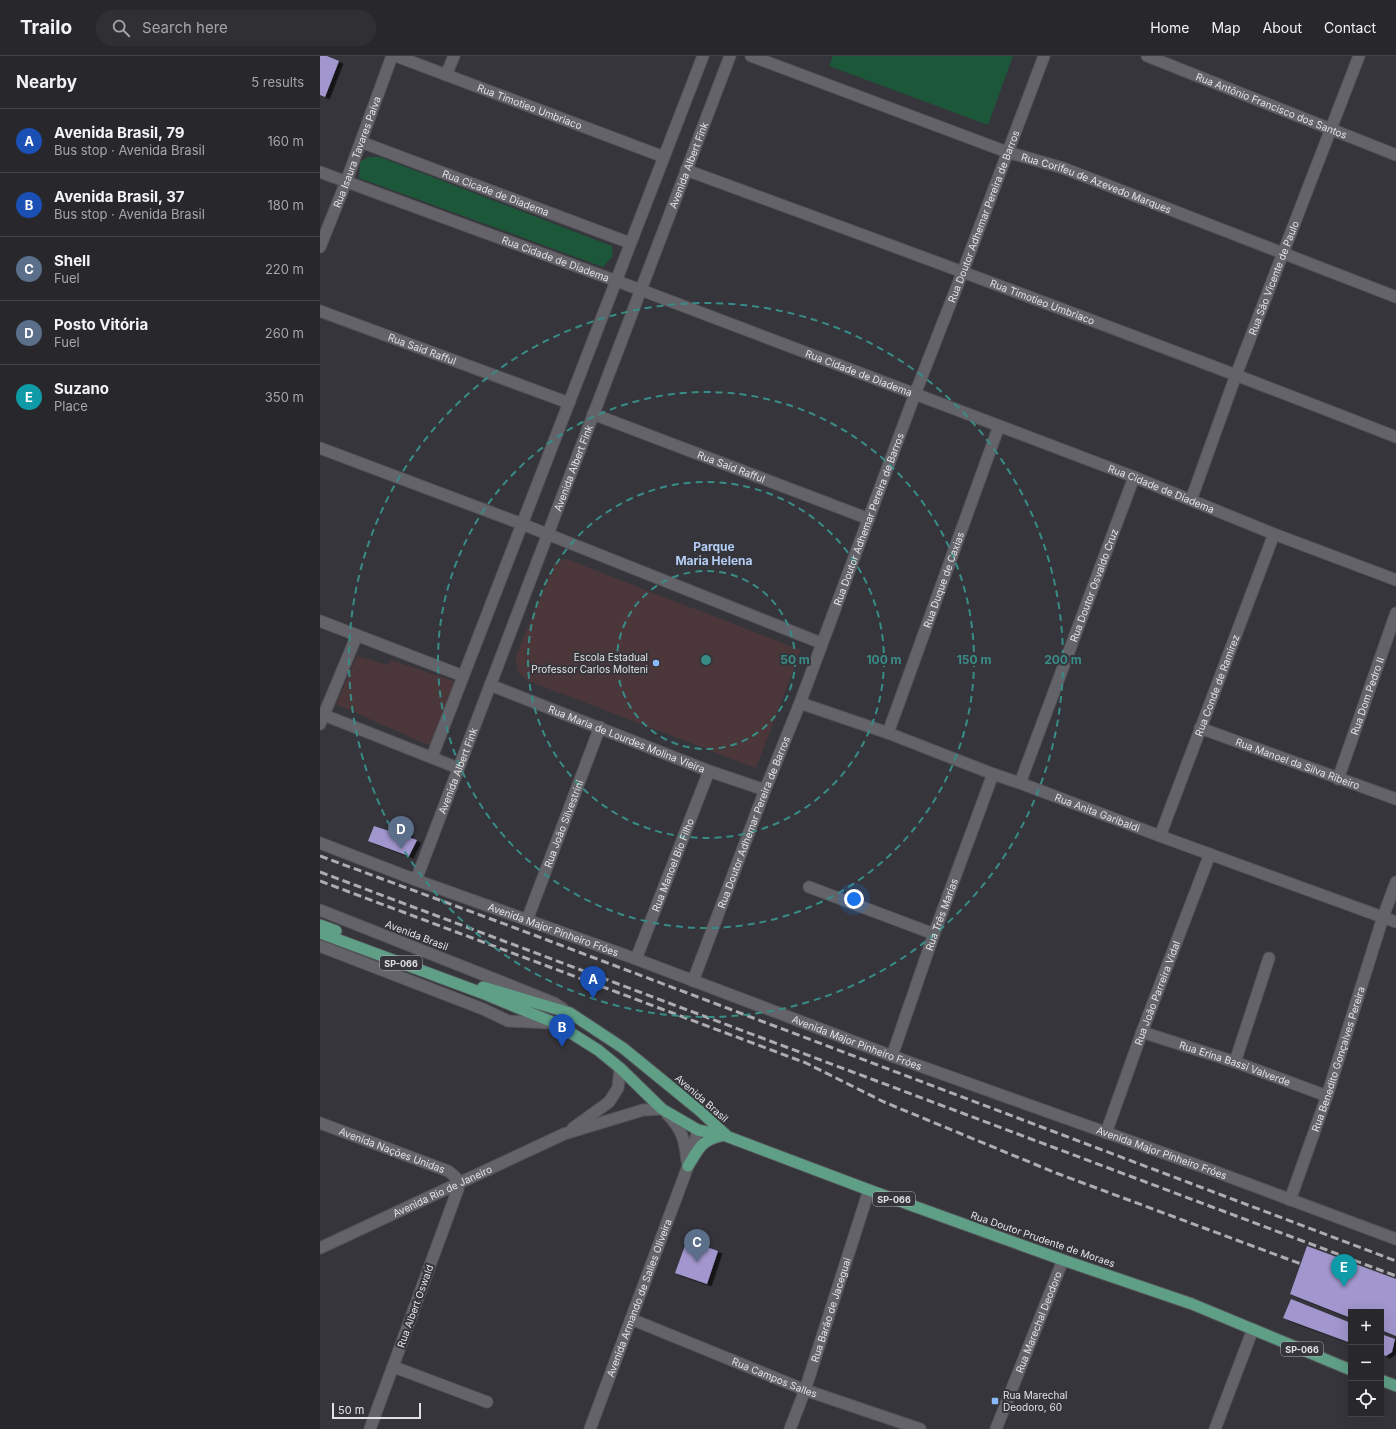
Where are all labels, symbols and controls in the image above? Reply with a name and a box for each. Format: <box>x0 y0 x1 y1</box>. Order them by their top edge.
search box <box>96 10 376 46</box>
text: Trailo <box>20 16 72 39</box>
icon: search <box>110 17 132 39</box>
text: Search here <box>142 18 228 37</box>
text: Home <box>1150 19 1189 36</box>
text: Map <box>1211 19 1241 36</box>
text: About <box>1263 19 1302 36</box>
text: Contact <box>1324 19 1376 36</box>
street label: Rua Antônio Francisco dos Santos <box>1194 70 1349 141</box>
text: Nearby <box>16 72 77 92</box>
text: 5 results <box>251 74 304 90</box>
street label: Rua Timotieo Umbriaco <box>476 81 584 132</box>
street label: Rua Isaura Tavares Paiva <box>330 94 383 209</box>
street label: Avenida Albert Fink <box>667 120 710 210</box>
text: Avenida Brasil, 79 <box>54 123 184 142</box>
street label: Rua Doutor Adhemar Pereira de Barros <box>945 128 1022 304</box>
text: A <box>24 133 34 149</box>
text: 160 m <box>267 133 304 149</box>
text: Bus stop · Avenida Brasil <box>54 142 205 158</box>
street label: Rua Corifeu de Azevedo Marques <box>1020 150 1173 215</box>
street label: Rua Cicade de Diadema <box>441 167 551 218</box>
text: Avenida Brasil, 37 <box>54 187 185 206</box>
text: B <box>25 197 33 213</box>
text: 180 m <box>267 197 304 213</box>
text: Bus stop · Avenida Brasil <box>54 206 205 222</box>
street label: Rua São Vicente de Paulo <box>1246 219 1301 337</box>
street label: Rua Cidade de Diadema <box>500 233 611 284</box>
text: Shell <box>54 251 90 270</box>
text: C <box>24 261 34 277</box>
text: 220 m <box>265 261 304 277</box>
text: Fuel <box>54 270 80 286</box>
street label: Rua Timotieo Umbriaco <box>988 277 1096 327</box>
text: Posto Vitória <box>54 315 148 334</box>
text: D <box>24 325 34 341</box>
text: 260 m <box>265 325 304 341</box>
street label: Rua Said Rafful <box>387 331 458 367</box>
text: Fuel <box>54 334 80 350</box>
street label: Rua Cidade de Diadema <box>804 347 914 398</box>
text: Suzano <box>54 379 109 398</box>
text: E <box>25 389 33 405</box>
text: 350 m <box>265 389 304 405</box>
text: Place <box>54 398 88 414</box>
street label: Avenida Albert Fink <box>551 423 595 513</box>
street label: Rua Doutor Adhemar Pereira de Barros <box>831 431 906 607</box>
street label: Rua Said Rafful <box>696 448 767 485</box>
street label: Rua Cidade de Diadema <box>1107 462 1216 515</box>
street label: Rua Doutor Osvaldo Cruz <box>1067 527 1120 643</box>
street label: Rua Duque de Caxias <box>921 530 966 629</box>
district label: Parque Maria Helena <box>675 539 753 568</box>
street label: Rua Conde de Ramirez <box>1192 633 1241 738</box>
place label: Escola Estadual Professor Carlos Molteni <box>531 651 648 675</box>
text: 50 m <box>780 652 810 667</box>
text: 100 m <box>866 652 902 667</box>
text: 150 m <box>957 652 991 667</box>
text: 200 m <box>1044 652 1082 667</box>
centre of rings <box>699 653 713 667</box>
street label: Rua Dom Pedro II <box>1348 655 1386 736</box>
marker: Escola Estadual Professor Carlos Molteni <box>651 658 661 668</box>
street label: Rua Maria de Lourdes Molina Vieira <box>547 703 707 775</box>
street label: Avenida Albert Fink <box>436 725 480 816</box>
street label: Rua Doutor Adhemar Pereira de Barros <box>715 734 792 910</box>
street label: Rua Manoel da Silva Ribeiro <box>1234 735 1362 791</box>
street label: Rua João Silvestrini <box>541 778 585 869</box>
street label: Rua Anita Garibaldi <box>1053 791 1142 834</box>
pin: D <box>388 816 414 849</box>
street label: Rua Manoel Bio Filho <box>649 817 696 913</box>
street label: Rua Três Marias <box>923 877 960 952</box>
your location <box>844 889 864 909</box>
street label: Avenida Major Pinheiro Fróes <box>487 900 620 958</box>
street label: Avenida Brasil <box>384 917 450 953</box>
street label: Rua João Parreira Vidal <box>1132 939 1182 1047</box>
road number: SP-066 <box>380 956 422 970</box>
pin: A <box>580 966 606 999</box>
street label: Rua Benedito Gonçalves Pereira <box>1309 985 1367 1133</box>
street label: Avenida Major Pinheiro Fróes <box>790 1013 924 1072</box>
pin: B <box>549 1014 575 1047</box>
street label: Rua Erina Bassi Valverde <box>1178 1038 1292 1088</box>
street label: Avenida Brasil <box>673 1072 731 1124</box>
street label: Avenida Major Pinheiro Fróes <box>1095 1124 1229 1181</box>
street label: Avenida Nações Unidas <box>338 1125 447 1175</box>
street label: Avenida Rio de Janeiro <box>391 1163 494 1219</box>
road number: SP-066 <box>873 1192 915 1206</box>
street label: Rua Doutor Prudente de Moraes <box>969 1209 1117 1269</box>
street label: Avenida Armando de Salles Oliveira <box>604 1217 674 1378</box>
pin: C <box>684 1229 710 1262</box>
pin: E <box>1331 1254 1357 1287</box>
street label: Rua Barão de Jaceguai <box>808 1256 853 1364</box>
street label: Rua Albert Oswald <box>394 1263 436 1349</box>
street label: Rua Marechal Deodoro <box>1013 1270 1064 1375</box>
map controls <box>1348 1309 1384 1417</box>
button: + <box>1348 1309 1384 1345</box>
road number: SP-066 <box>1281 1342 1323 1356</box>
button: − <box>1348 1345 1384 1381</box>
street label: Rua Campos Salles <box>730 1355 819 1400</box>
button: locate <box>1348 1381 1384 1417</box>
place label: Rua Marechal Deodoro, 60 <box>1003 1389 1068 1413</box>
marker: Rua Marechal Deodoro, 60 <box>990 1396 1000 1406</box>
scale bar <box>332 1401 421 1420</box>
text: 50 m <box>338 1403 364 1417</box>

